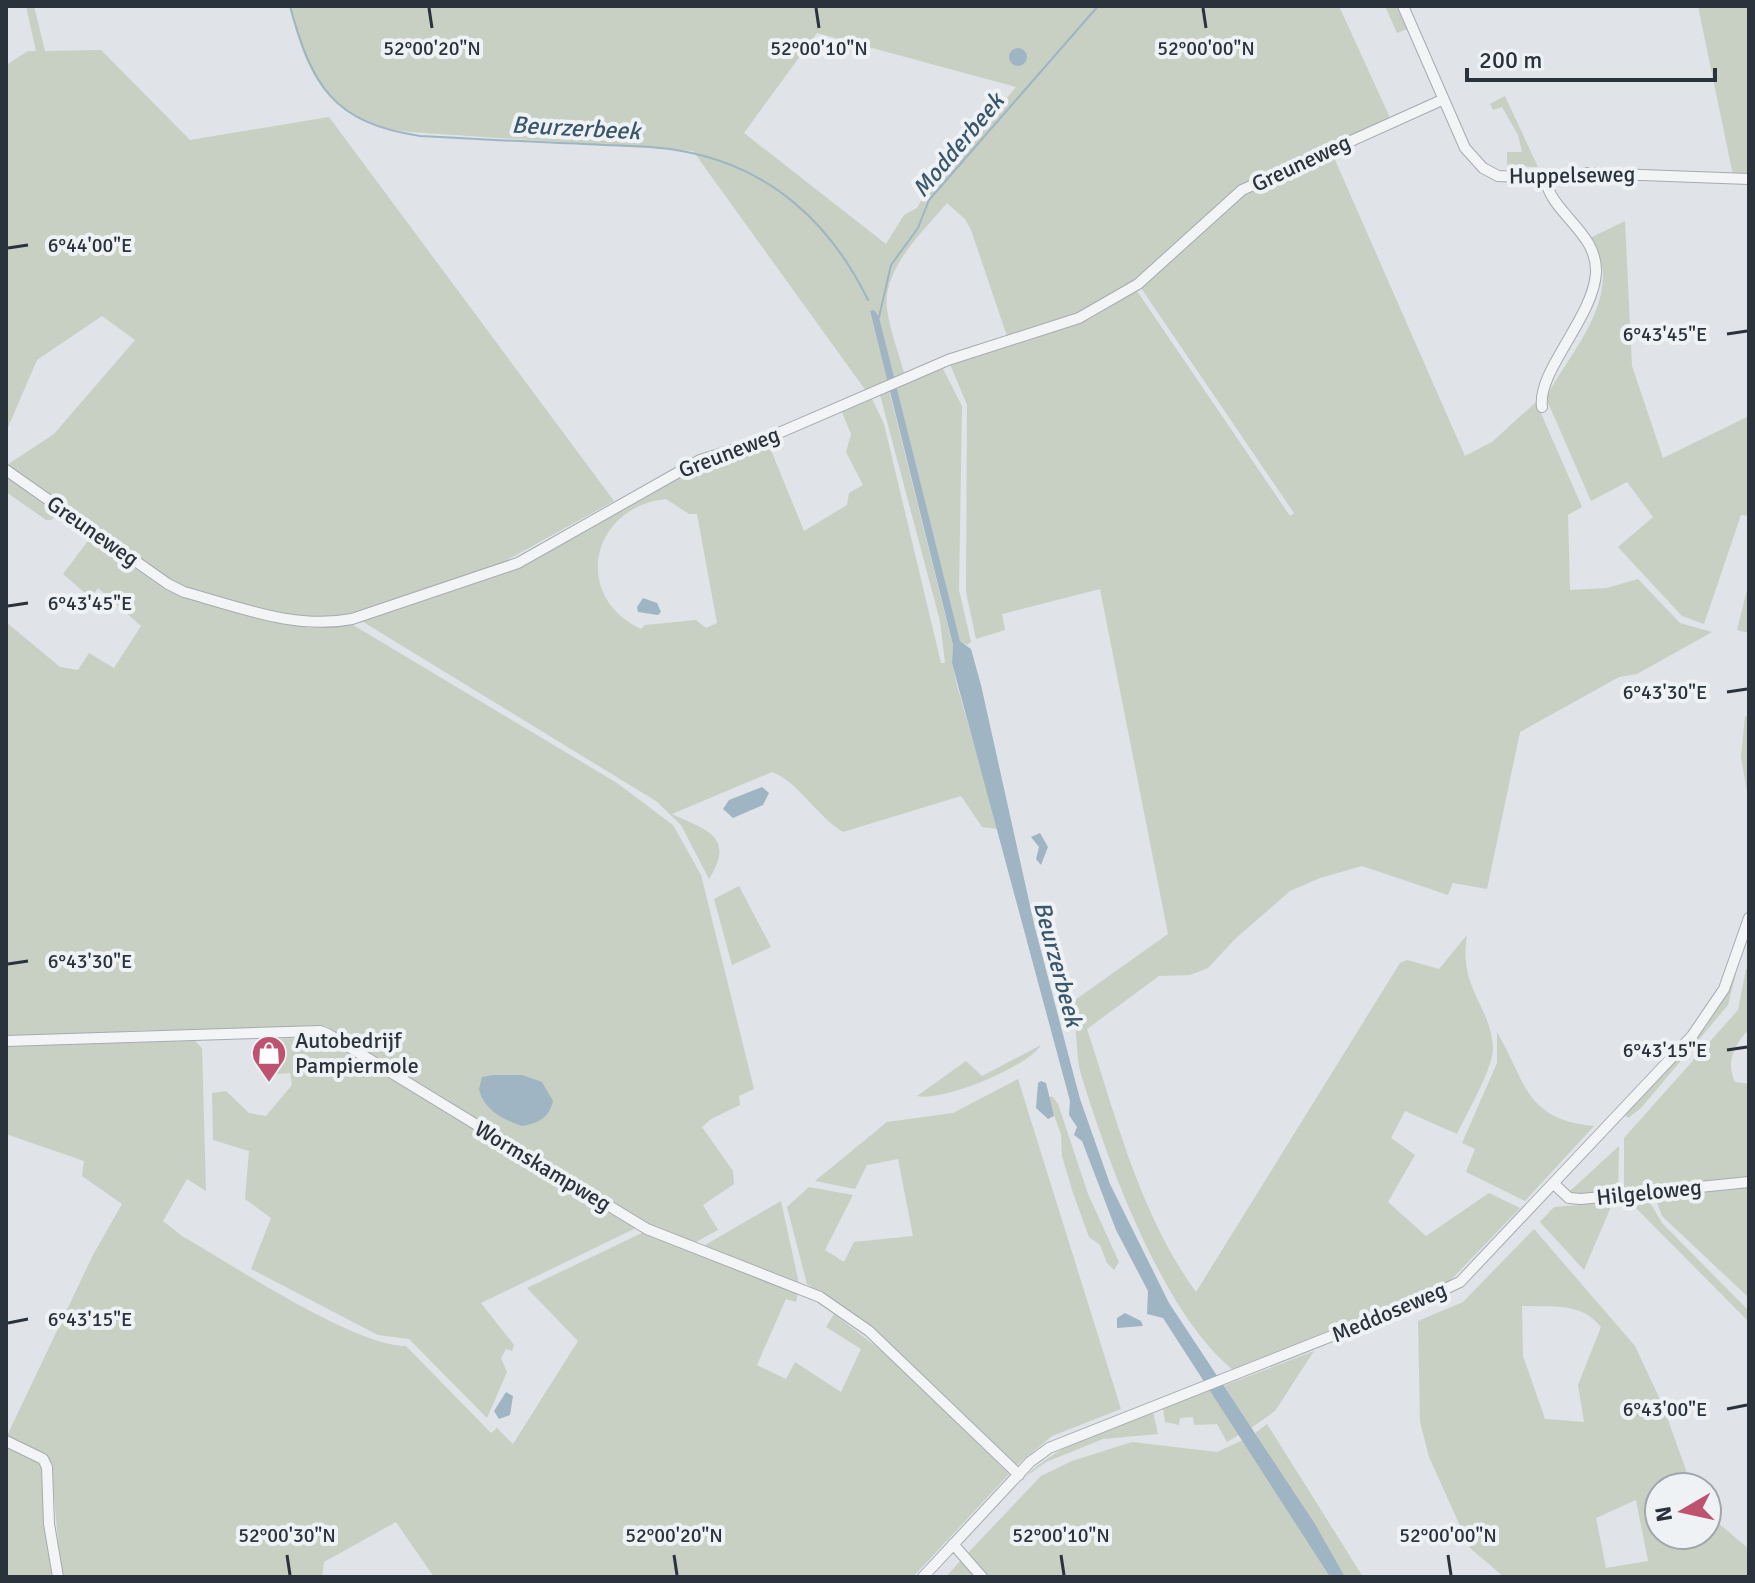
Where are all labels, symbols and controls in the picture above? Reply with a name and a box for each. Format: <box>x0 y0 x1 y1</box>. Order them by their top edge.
scale bar <box>1467 32 1715 82</box>
text: 52°00'20"N <box>383 36 481 61</box>
text: 52°00'10"N <box>770 36 868 61</box>
text: 52°00'00"N <box>1157 36 1255 61</box>
text: 200 m <box>1479 45 1542 75</box>
water label: Modderbeek <box>906 85 1012 203</box>
water label: Beurzerbeek <box>511 110 643 146</box>
street label: Greuneweg <box>1247 128 1355 198</box>
street label: Huppelseweg <box>1509 160 1635 190</box>
text: 6°44'00"E <box>48 233 132 258</box>
text: 6°43'45"E <box>1623 322 1707 347</box>
street label: Greuneweg <box>675 420 783 484</box>
street label: Greuneweg <box>42 490 144 572</box>
text: 6°43'45"E <box>48 591 132 616</box>
text: 6°43'30"E <box>1623 680 1707 705</box>
water label: Beurzerbeek <box>1027 898 1090 1032</box>
text: 6°43'30"E <box>48 949 132 974</box>
place label: Autobedrijf Pampiermole <box>295 1027 419 1079</box>
shop icon: Autobedrijf Pampiermole <box>250 1034 288 1084</box>
text: 6°43'15"E <box>1623 1038 1707 1063</box>
street label: Wormskampweg <box>470 1115 616 1217</box>
street label: Hilgeloweg <box>1595 1173 1703 1211</box>
street label: Meddoseweg <box>1328 1276 1450 1348</box>
text: 6°43'15"E <box>48 1307 132 1332</box>
text: 6°43'00"E <box>1623 1397 1707 1422</box>
north arrow <box>1643 1471 1723 1551</box>
text: N <box>1649 1504 1678 1524</box>
text: 52°00'30"N <box>238 1523 336 1548</box>
text: 52°00'20"N <box>625 1523 723 1548</box>
text: 52°00'10"N <box>1012 1523 1110 1548</box>
text: 52°00'00"N <box>1399 1523 1497 1548</box>

